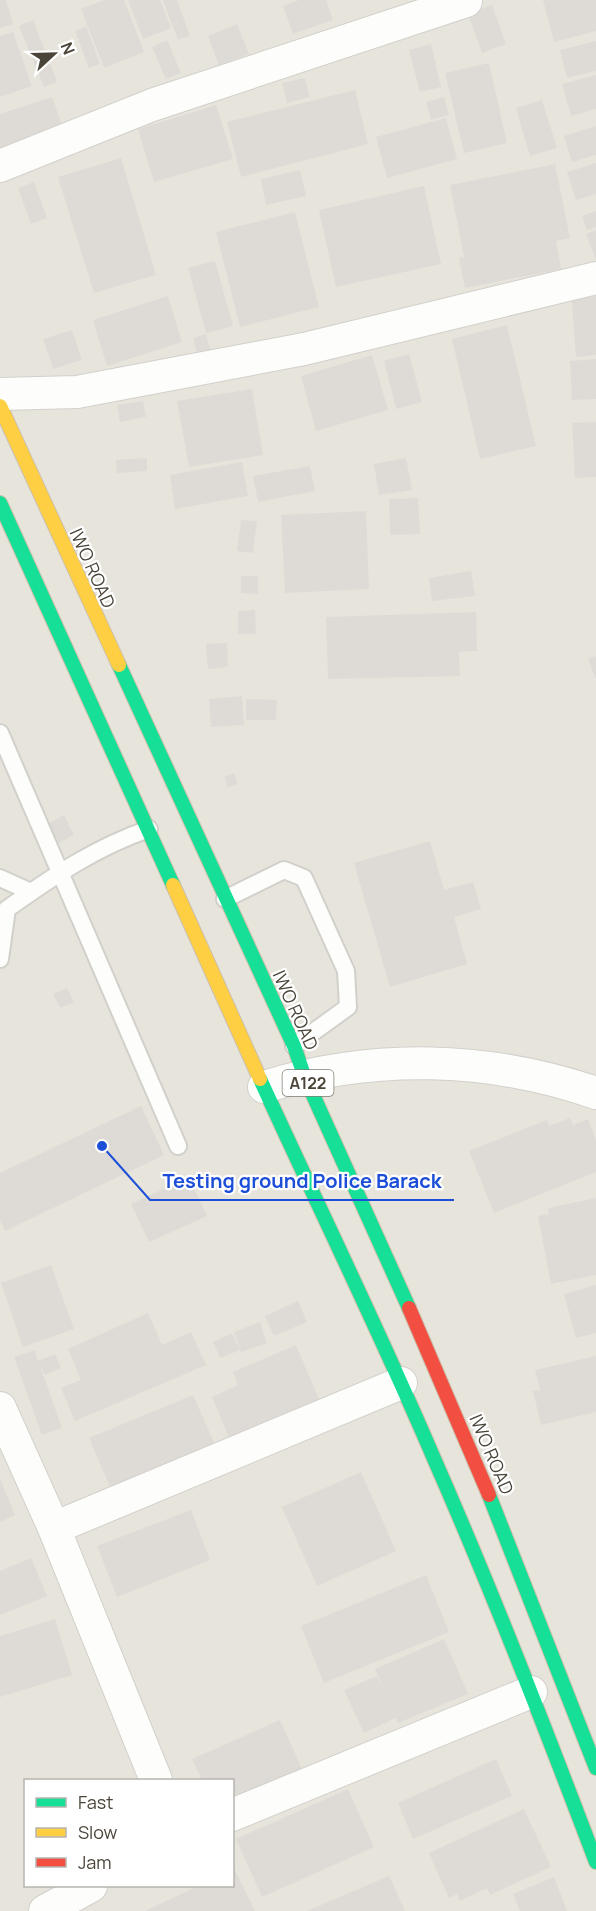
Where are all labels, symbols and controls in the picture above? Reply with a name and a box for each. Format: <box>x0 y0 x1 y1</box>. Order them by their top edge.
north arrow <box>24 24 84 84</box>
text: N <box>56 39 80 58</box>
street label: IWO ROAD <box>65 524 121 612</box>
street label: IWO ROAD <box>268 966 324 1054</box>
road number: A122 <box>282 1070 334 1096</box>
callout: Testing ground Police Barack <box>150 1162 454 1200</box>
text: Testing ground Police Barack <box>162 1167 443 1194</box>
street label: IWO ROAD <box>464 1410 520 1498</box>
legend <box>24 1779 234 1887</box>
text: Fast <box>78 1790 113 1814</box>
text: Slow <box>78 1820 118 1844</box>
text: Jam <box>78 1850 112 1874</box>

